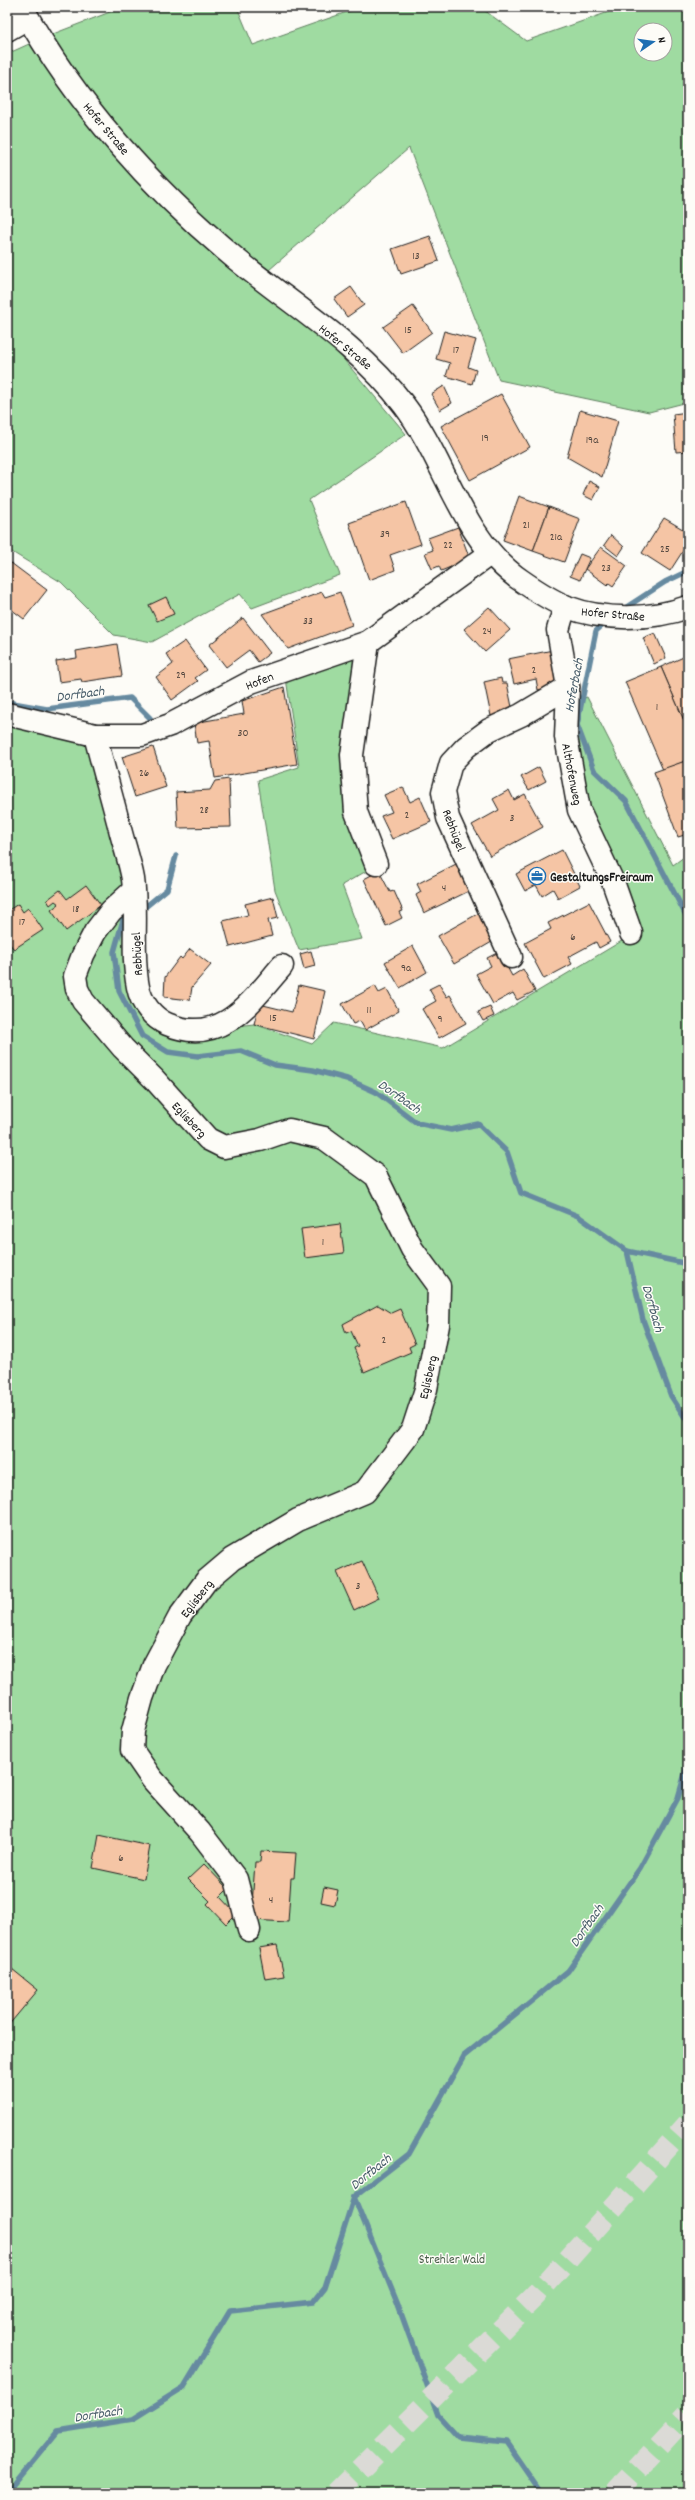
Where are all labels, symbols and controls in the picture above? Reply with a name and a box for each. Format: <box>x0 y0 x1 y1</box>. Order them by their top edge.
north arrow <box>633 22 673 62</box>
text: N <box>652 36 669 45</box>
street label: Hofer Straße <box>77 99 133 160</box>
house number: 13 <box>412 249 420 265</box>
street label: Hofer Straße <box>314 320 375 376</box>
house number: 15 <box>404 323 412 339</box>
house number: 17 <box>453 343 459 359</box>
house number: 19 <box>481 431 489 447</box>
house number: 19a <box>586 433 599 449</box>
house number: 21 <box>522 518 530 534</box>
house number: 39 <box>380 527 390 543</box>
house number: 21a <box>550 530 563 546</box>
house number: 22 <box>443 538 453 554</box>
house number: 25 <box>660 542 670 558</box>
house number: 23 <box>601 561 611 577</box>
street label: Hofer Straße <box>580 603 646 628</box>
house number: 33 <box>303 614 313 630</box>
house number: 24 <box>482 624 492 640</box>
water label: Hoferbach <box>560 656 590 714</box>
house number: 2 <box>532 663 537 679</box>
house number: 29 <box>176 668 186 684</box>
street label: Hofen <box>243 668 277 697</box>
water label: Dorfbach <box>55 682 106 708</box>
house number: 1 <box>656 700 658 716</box>
house number: 30 <box>238 726 248 742</box>
street label: Althofenweg <box>555 742 586 807</box>
house number: 26 <box>139 766 149 782</box>
house number: 28 <box>199 803 209 819</box>
street label: Rebhügel <box>436 807 469 855</box>
house number: 2 <box>405 808 410 824</box>
house number: 3 <box>510 811 515 827</box>
office icon: GestaltungsFreiraum <box>527 866 547 886</box>
place label: GestaltungsFreiraum <box>550 869 654 888</box>
house number: 4 <box>442 881 446 897</box>
house number: 18 <box>73 902 79 918</box>
house number: 17 <box>19 915 25 931</box>
house number: 6 <box>570 930 576 946</box>
street label: Rebhügel <box>128 932 149 976</box>
house number: 9a <box>401 961 412 977</box>
house number: 11 <box>367 1003 371 1019</box>
house number: 15 <box>269 1011 277 1027</box>
house number: 9 <box>437 1012 443 1028</box>
water label: Dorfbach <box>373 1076 425 1120</box>
street label: Eglisberg <box>166 1098 210 1144</box>
house number: 1 <box>322 1235 324 1251</box>
water label: Dorfbach <box>636 1283 669 1335</box>
house number: 2 <box>382 1333 387 1349</box>
street label: Eglisberg <box>415 1353 444 1401</box>
street label: Eglisberg <box>177 1576 219 1623</box>
house number: 3 <box>356 1579 361 1595</box>
house number: 6 <box>118 1851 124 1867</box>
house number: 4 <box>269 1893 273 1909</box>
water label: Dorfbach <box>566 1900 610 1952</box>
water label: Dorfbach <box>346 2149 397 2196</box>
park label: Strehler Wald <box>419 2251 485 2270</box>
water label: Dorfbach <box>73 2401 124 2429</box>

